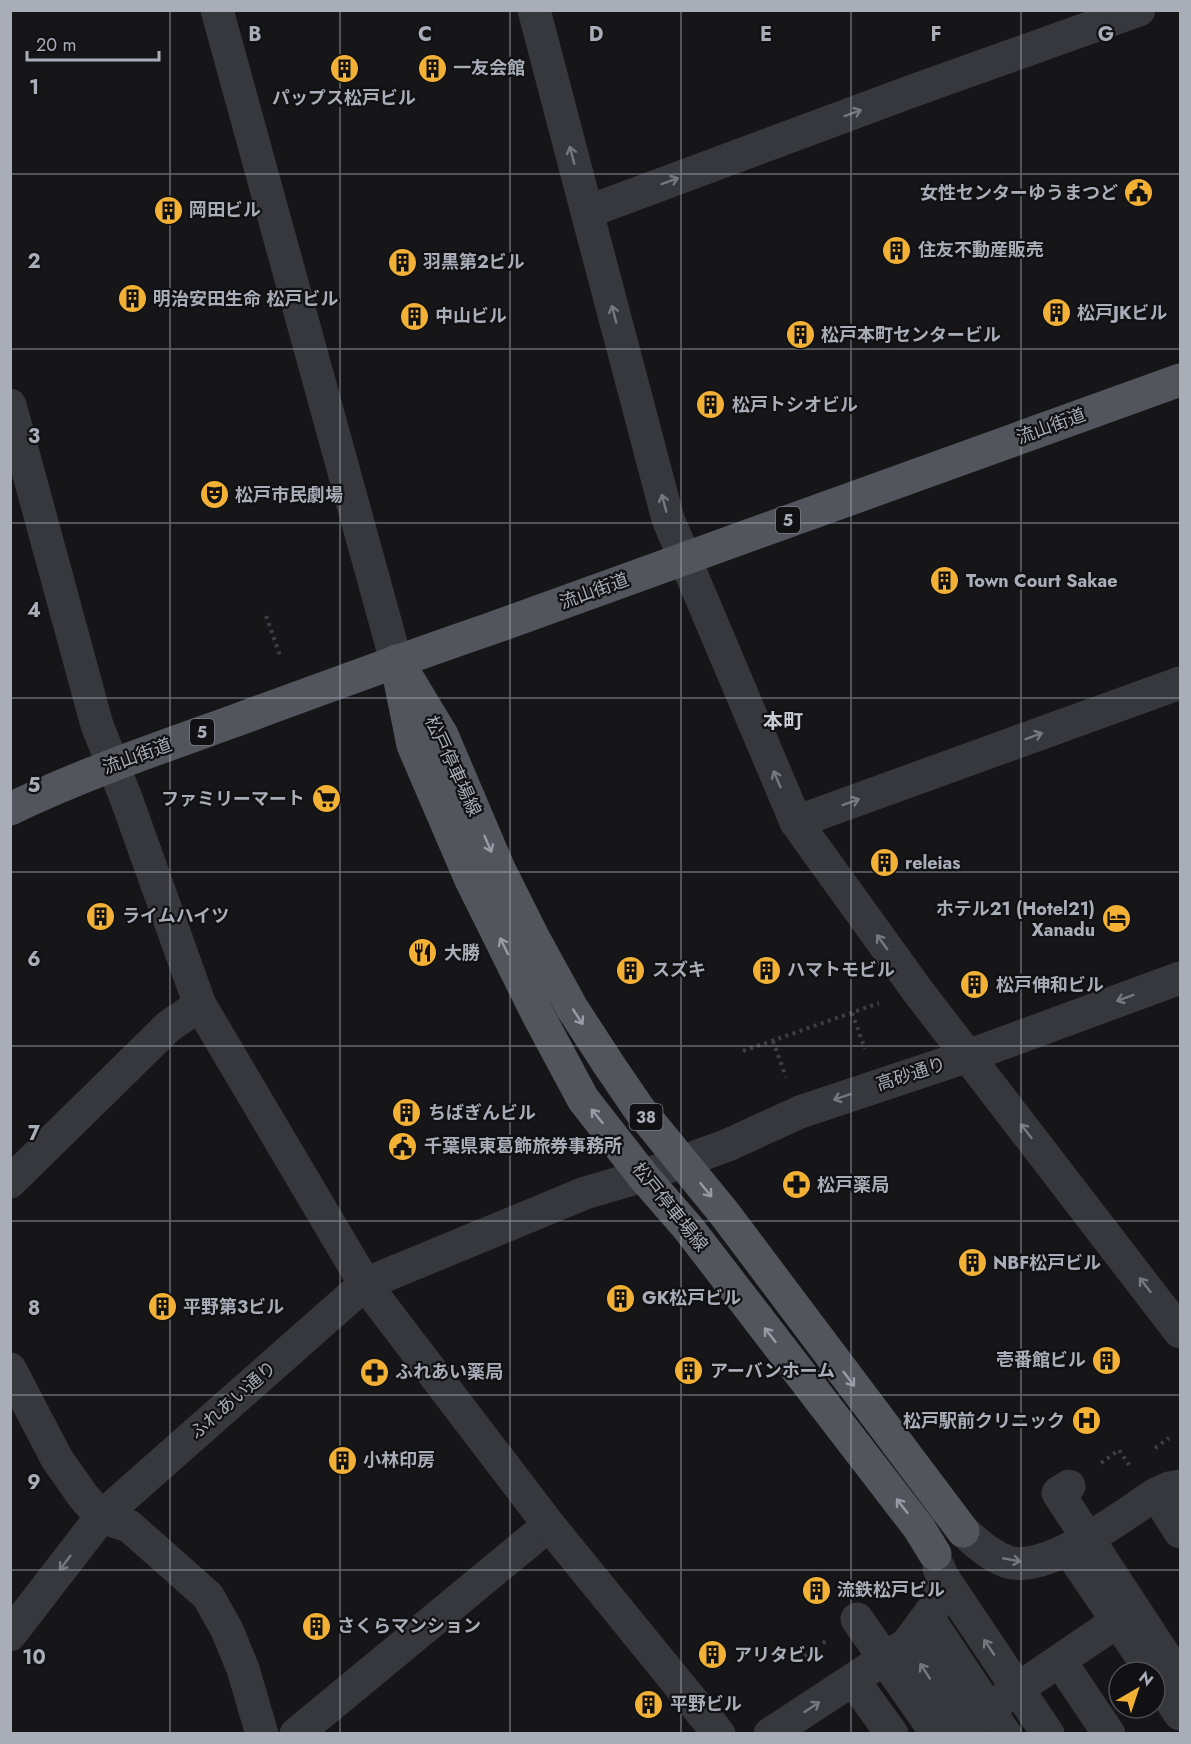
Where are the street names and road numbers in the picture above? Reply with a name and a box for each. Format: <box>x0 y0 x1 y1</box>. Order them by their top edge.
street label: 流山街道 <box>1013 401 1089 451</box>
road number: 5 <box>776 507 800 533</box>
street label: 流山街道 <box>556 566 632 616</box>
street label: 松戸停車場線 <box>418 712 488 820</box>
road number: 5 <box>190 719 214 745</box>
street label: 流山街道 <box>99 731 175 781</box>
street label: 高砂通り <box>873 1051 949 1097</box>
road number: 38 <box>630 1104 662 1130</box>
street label: 松戸停車場線 <box>626 1157 714 1257</box>
street label: ふれあい通り <box>184 1355 282 1445</box>

